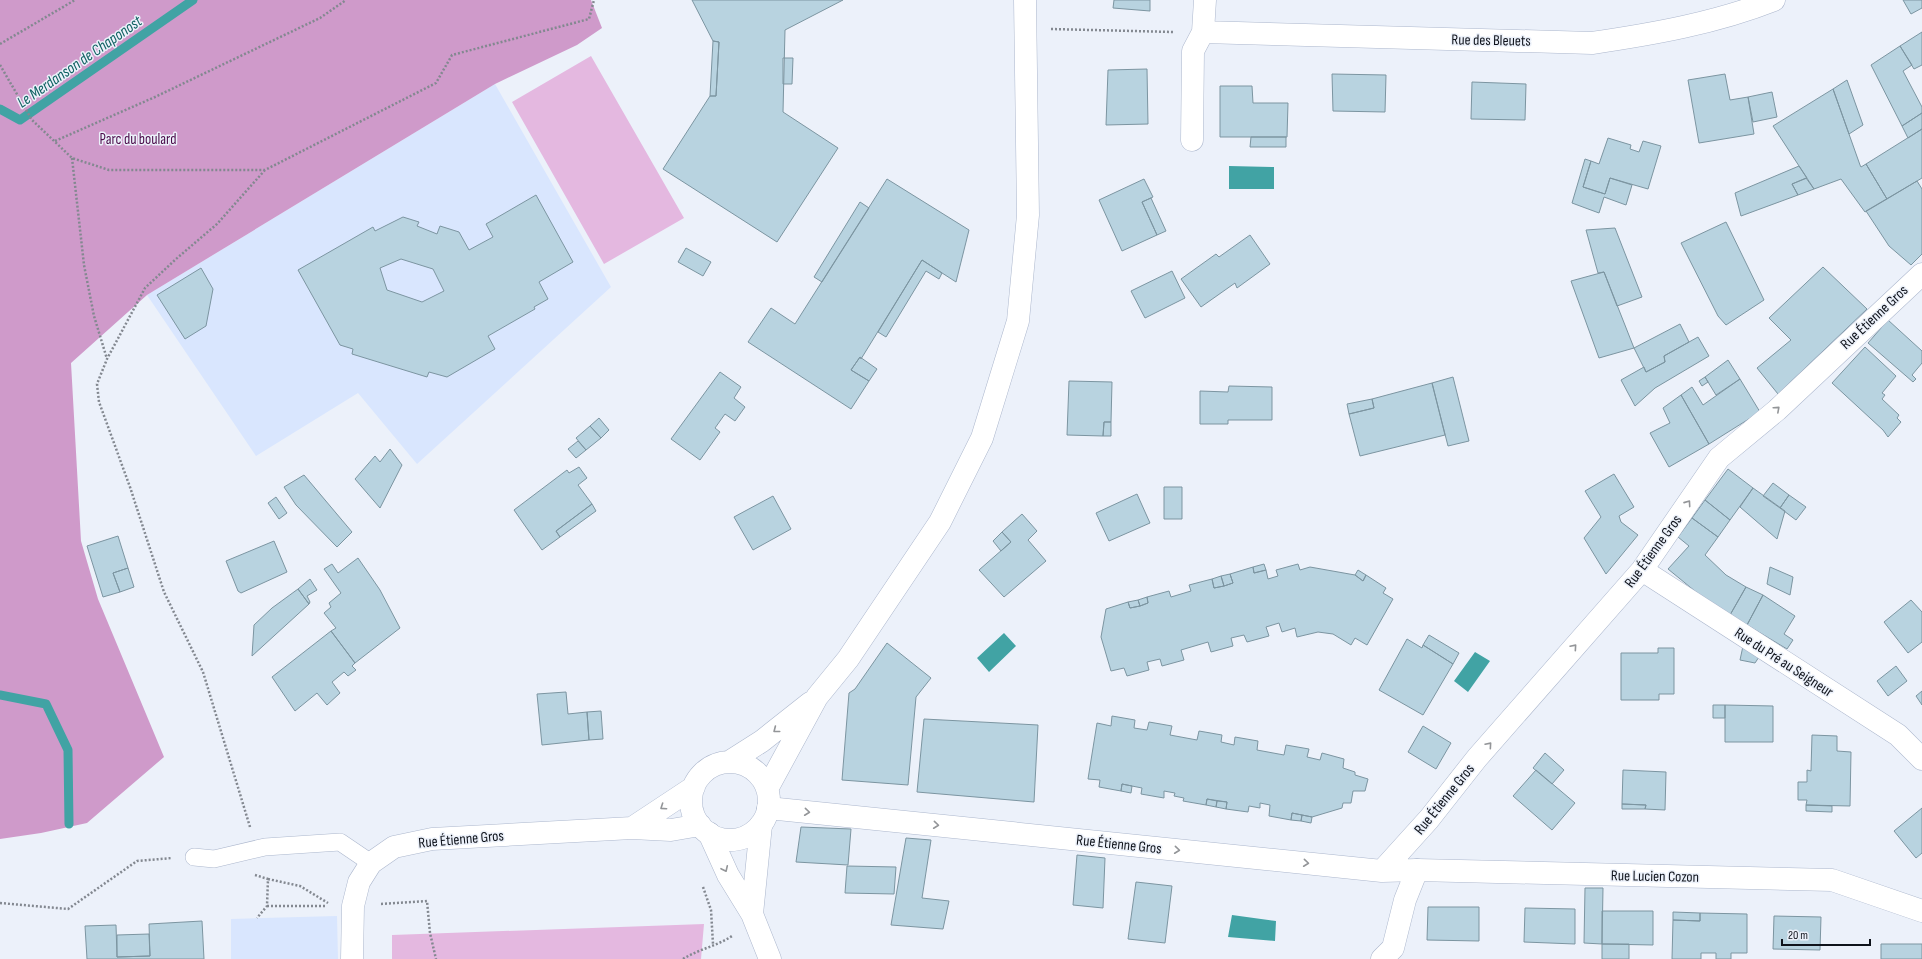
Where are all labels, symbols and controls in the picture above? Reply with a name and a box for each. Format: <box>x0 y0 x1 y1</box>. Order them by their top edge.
water label: Le Merdanson de Chaponost <box>14 11 147 112</box>
street label: Rue des Bleuets <box>1451 30 1531 51</box>
park label: Parc du boulard <box>100 130 176 149</box>
street label: Rue Étienne Gros <box>1837 281 1912 354</box>
one-way arrow <box>1772 407 1779 414</box>
one-way arrow <box>1683 500 1691 507</box>
street label: Rue Étienne Gros <box>1621 511 1686 592</box>
street label: Rue du Pré au Seigneur <box>1731 623 1837 702</box>
one-way arrow <box>1570 644 1577 652</box>
one-way arrow <box>773 725 780 732</box>
one-way arrow <box>1484 742 1491 750</box>
street label: Rue Étienne Gros <box>1410 760 1479 839</box>
one-way arrow <box>660 802 667 809</box>
one-way arrow <box>804 808 810 817</box>
one-way arrow <box>933 821 939 830</box>
street label: Rue Étienne Gros <box>418 826 505 853</box>
street label: Rue Étienne Gros <box>1075 831 1163 858</box>
one-way arrow <box>1174 845 1180 854</box>
one-way arrow <box>1303 859 1309 868</box>
one-way arrow <box>720 864 728 872</box>
street label: Rue Lucien Cozon <box>1611 866 1699 887</box>
scale bar <box>1782 921 1870 947</box>
text: 20 m <box>1788 928 1808 943</box>

